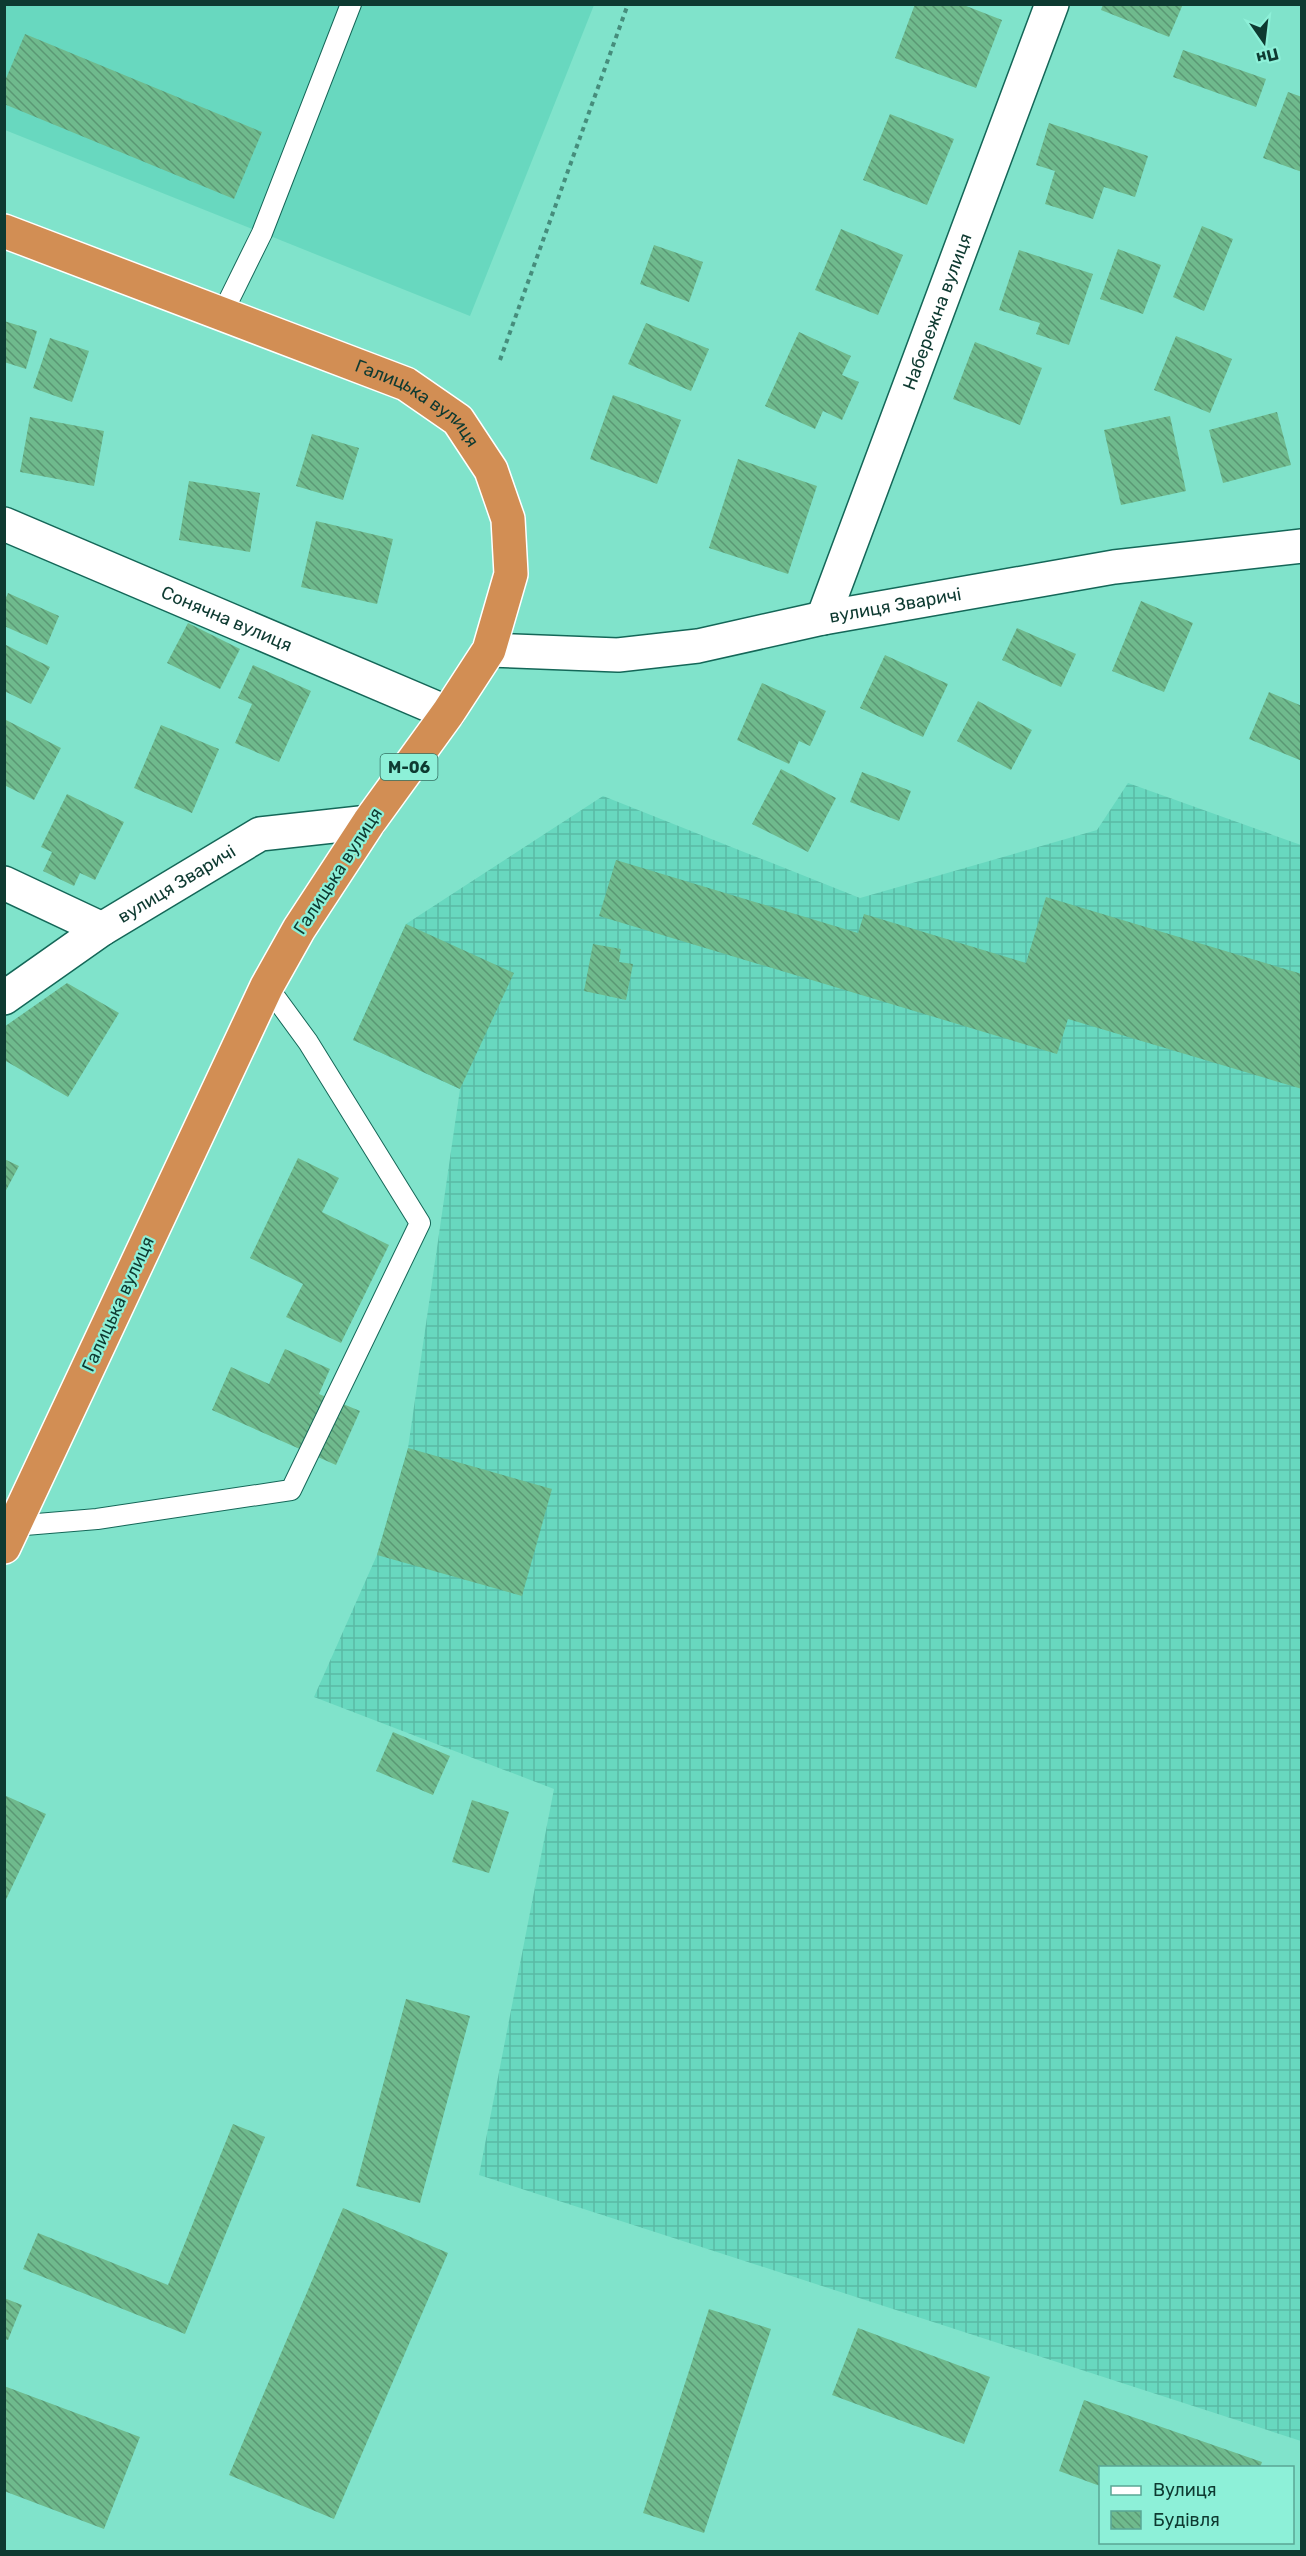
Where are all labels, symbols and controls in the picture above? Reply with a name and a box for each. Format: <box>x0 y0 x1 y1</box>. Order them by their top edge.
north arrow <box>1234 12 1294 72</box>
text: Пн <box>1254 44 1281 68</box>
street label: Набережна вулиця <box>898 230 977 393</box>
street label: Галицька вулиця <box>352 355 484 451</box>
street label: Сонячна вулиця <box>158 581 295 656</box>
street label: вулиця Зваричі <box>828 583 963 628</box>
road number: М-06 <box>380 754 438 780</box>
street label: Галицька вулиця <box>289 804 387 938</box>
street label: вулиця Зваричі <box>114 840 240 928</box>
street label: Галицька вулиця <box>77 1233 159 1375</box>
legend <box>1099 2466 1294 2544</box>
text: Вулиця <box>1153 2479 1217 2501</box>
text: Будівля <box>1153 2509 1220 2531</box>

